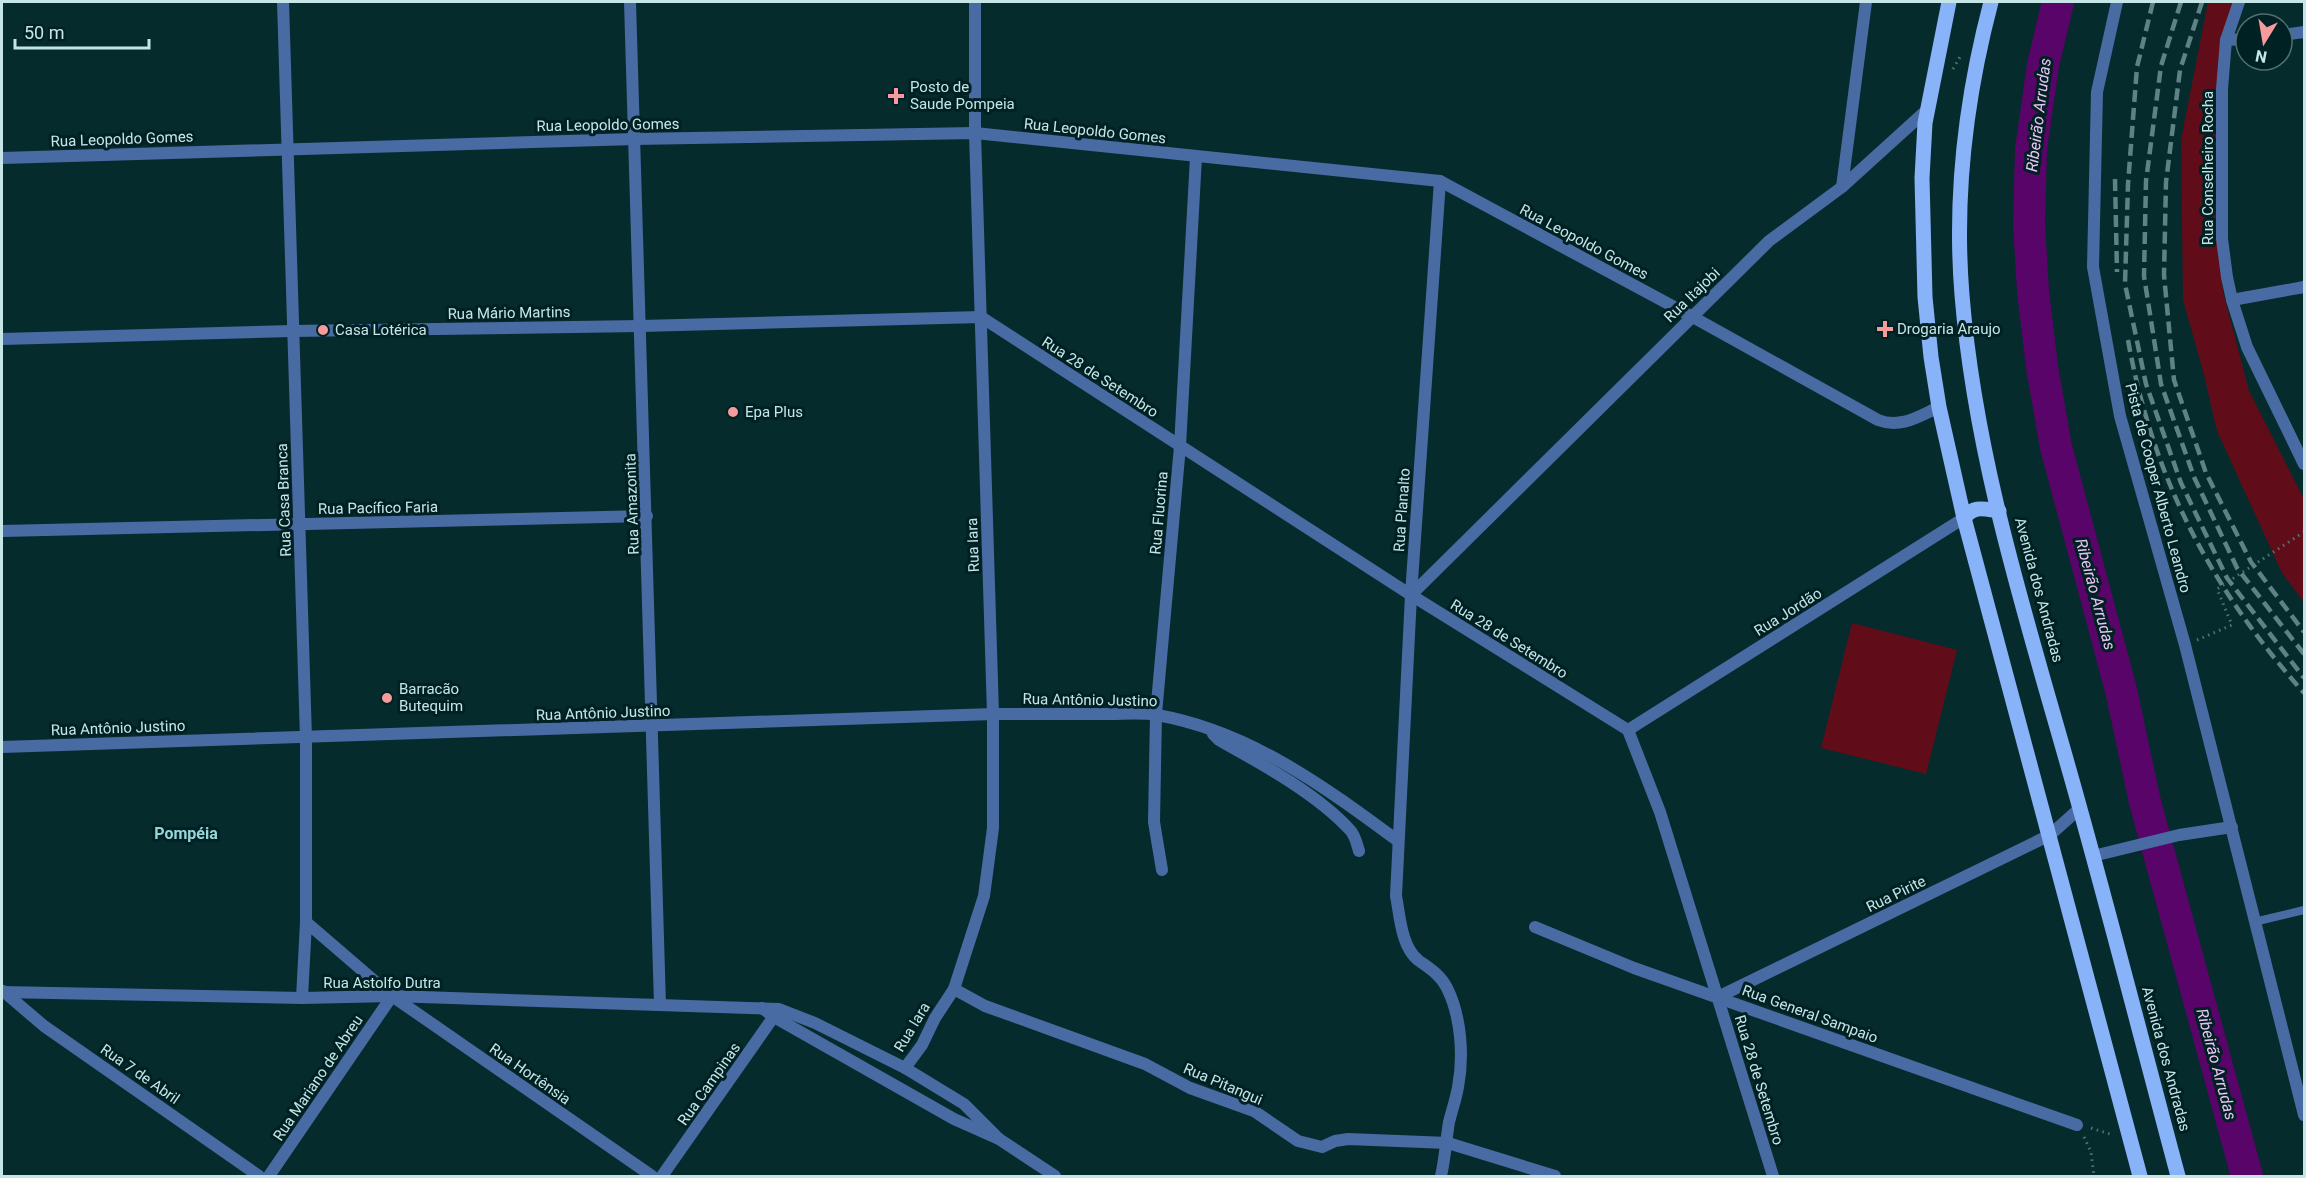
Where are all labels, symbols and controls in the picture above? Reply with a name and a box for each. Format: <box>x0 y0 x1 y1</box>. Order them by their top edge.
scale bar <box>15 12 148 50</box>
north arrow <box>2234 12 2294 72</box>
text: 50 m <box>24 22 64 43</box>
text: N <box>2254 46 2269 67</box>
water label: Ribeirão Arrudas <box>2022 57 2055 173</box>
place label: Posto de Saude Pompeia <box>910 78 1015 113</box>
marker: Posto de Saude Pompeia <box>887 87 905 105</box>
street label: Rua Conselheiro Rocha <box>2199 91 2217 245</box>
street label: Rua Leopoldo Gomes <box>536 115 680 135</box>
street label: Rua Leopoldo Gomes <box>1023 115 1167 147</box>
street label: Rua Leopoldo Gomes <box>50 128 194 150</box>
street label: Rua Leopoldo Gomes <box>1517 200 1651 284</box>
street label: Rua Itajobi <box>1660 264 1724 326</box>
street label: Rua Mário Martins <box>447 303 571 323</box>
place label: Drogaria Araujo <box>1897 320 2001 338</box>
place label: Casa Lotérica <box>335 321 427 339</box>
marker: Drogaria Araujo <box>1878 322 1892 336</box>
marker: Casa Lotérica <box>316 323 330 337</box>
street label: Rua 28 de Setembro <box>1039 333 1161 421</box>
street label: Pista de Cooper Alberto Leandro <box>2121 381 2195 595</box>
place label: Epa Plus <box>745 403 803 421</box>
marker: Epa Plus <box>726 405 740 419</box>
street label: Rua Casa Branca <box>273 443 295 557</box>
street label: Rua Amazonita <box>621 453 643 555</box>
street label: Rua Planalto <box>1390 467 1414 553</box>
street label: Rua Fluorina <box>1146 471 1172 555</box>
street label: Rua Pacífico Faria <box>318 498 438 518</box>
street label: Avenida dos Andradas <box>2011 516 2067 664</box>
street label: Rua Iara <box>963 517 983 573</box>
water label: Ribeirão Arrudas <box>2072 536 2120 652</box>
street label: Rua Jordão <box>1751 584 1825 640</box>
street label: Rua 28 de Setembro <box>1447 596 1571 682</box>
place label: Barracão Butequim <box>399 680 463 715</box>
street label: Rua Antônio Justino <box>1023 690 1157 710</box>
marker: Barracão Butequim <box>380 691 394 705</box>
street label: Rua Antônio Justino <box>535 702 671 724</box>
street label: Rua Antônio Justino <box>50 717 186 739</box>
district label: Pompéia <box>154 824 218 843</box>
street label: Rua Pirite <box>1863 872 1929 916</box>
street label: Rua Astolfo Dutra <box>323 974 441 992</box>
street label: Rua General Sampaio <box>1740 981 1880 1047</box>
street label: Avenida dos Andradas <box>2138 985 2194 1133</box>
street label: Rua Iara <box>890 999 934 1055</box>
water label: Ribeirão Arrudas <box>2193 1006 2241 1122</box>
street label: Rua Mariano de Abreu <box>269 1012 367 1144</box>
street label: Rua 28 de Setembro <box>1731 1013 1787 1147</box>
street label: Rua Hortênsia <box>486 1039 574 1109</box>
street label: Rua Campinas <box>674 1039 744 1129</box>
street label: Rua 7 de Abril <box>97 1040 183 1108</box>
street label: Rua Pitangui <box>1181 1059 1265 1109</box>

